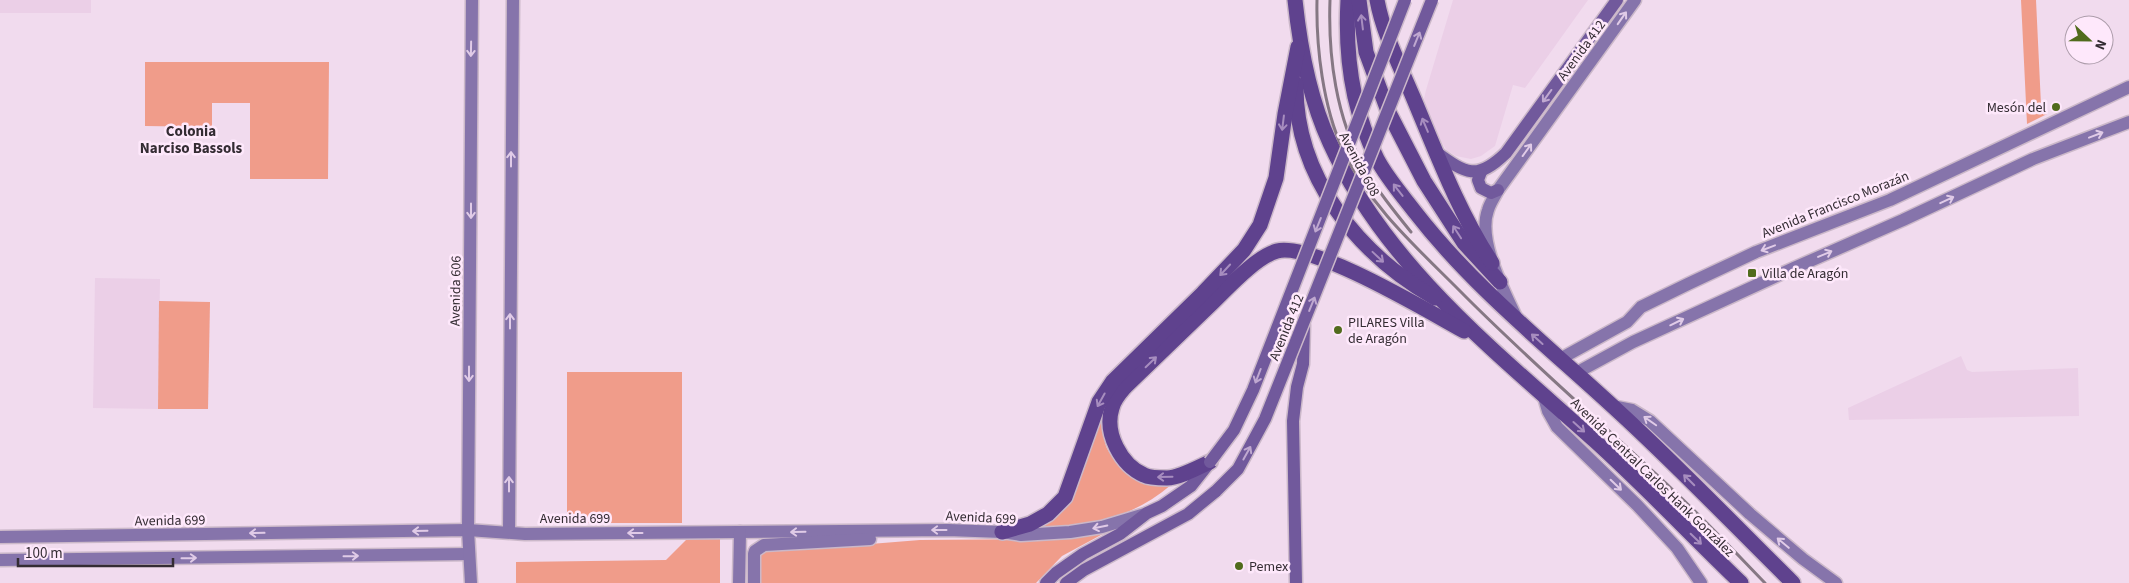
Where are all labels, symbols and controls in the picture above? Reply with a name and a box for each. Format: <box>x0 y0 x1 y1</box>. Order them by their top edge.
one-way arrow <box>1617 11 1627 25</box>
one-way arrow <box>1357 15 1367 31</box>
north arrow <box>2064 15 2114 65</box>
street label: Avenida 412 <box>1553 16 1611 85</box>
one-way arrow <box>1412 32 1422 47</box>
text: N <box>2089 36 2111 53</box>
one-way arrow <box>467 40 476 56</box>
one-way arrow <box>1542 89 1553 102</box>
place label: Mesón del <box>1987 98 2046 118</box>
marker: Mesón del <box>2050 101 2062 113</box>
one-way arrow <box>1278 115 1288 131</box>
one-way arrow <box>1420 118 1429 133</box>
district label: Colonia Narciso Bassols <box>140 121 243 159</box>
street label: Avenida 608 <box>1334 129 1385 200</box>
one-way arrow <box>2088 130 2103 139</box>
one-way arrow <box>1522 143 1532 157</box>
one-way arrow <box>506 151 516 167</box>
street label: Avenida Francisco Morazán <box>1759 166 1912 244</box>
one-way arrow <box>1393 183 1403 197</box>
one-way arrow <box>1939 194 1954 204</box>
one-way arrow <box>466 202 476 219</box>
one-way arrow <box>1313 217 1322 232</box>
one-way arrow <box>1451 226 1461 240</box>
one-way arrow <box>1760 244 1775 253</box>
one-way arrow <box>1817 249 1832 259</box>
one-way arrow <box>1372 251 1384 263</box>
street label: Avenida 606 <box>445 256 467 326</box>
one-way arrow <box>1219 264 1231 277</box>
place label: Villa de Aragón <box>1762 264 1848 284</box>
marker: Villa de Aragón <box>1746 267 1758 279</box>
street label: Avenida 412 <box>1264 291 1309 364</box>
one-way arrow <box>1308 297 1317 312</box>
one-way arrow <box>505 313 515 330</box>
place label: PILARES Villa de Aragón <box>1348 313 1425 349</box>
one-way arrow <box>1669 316 1684 326</box>
marker: PILARES Villa de Aragón <box>1332 324 1344 336</box>
one-way arrow <box>1530 333 1543 345</box>
one-way arrow <box>1145 356 1157 368</box>
one-way arrow <box>464 365 474 381</box>
one-way arrow <box>1253 368 1262 383</box>
one-way arrow <box>1096 392 1106 407</box>
street label: Avenida Central Carlos Hank González <box>1566 394 1739 562</box>
one-way arrow <box>1643 416 1657 426</box>
one-way arrow <box>1573 421 1586 433</box>
one-way arrow <box>1242 446 1252 460</box>
one-way arrow <box>1157 472 1173 482</box>
one-way arrow <box>1683 474 1695 486</box>
one-way arrow <box>504 476 514 492</box>
one-way arrow <box>1610 479 1622 491</box>
street label: Avenida 699 <box>945 506 1017 530</box>
street label: Avenida 699 <box>540 509 610 529</box>
street label: Avenida 699 <box>135 510 205 532</box>
one-way arrow <box>1093 523 1109 532</box>
one-way arrow <box>931 525 947 535</box>
one-way arrow <box>412 526 428 536</box>
one-way arrow <box>790 527 806 536</box>
one-way arrow <box>627 528 644 538</box>
one-way arrow <box>250 529 266 538</box>
one-way arrow <box>1690 533 1702 546</box>
scale bar <box>18 536 172 568</box>
one-way arrow <box>1777 537 1790 548</box>
text: 100 m <box>25 543 63 564</box>
one-way arrow <box>342 551 359 561</box>
one-way arrow <box>180 553 196 563</box>
place label: Pemex <box>1249 557 1289 577</box>
marker: Pemex <box>1233 560 1245 572</box>

